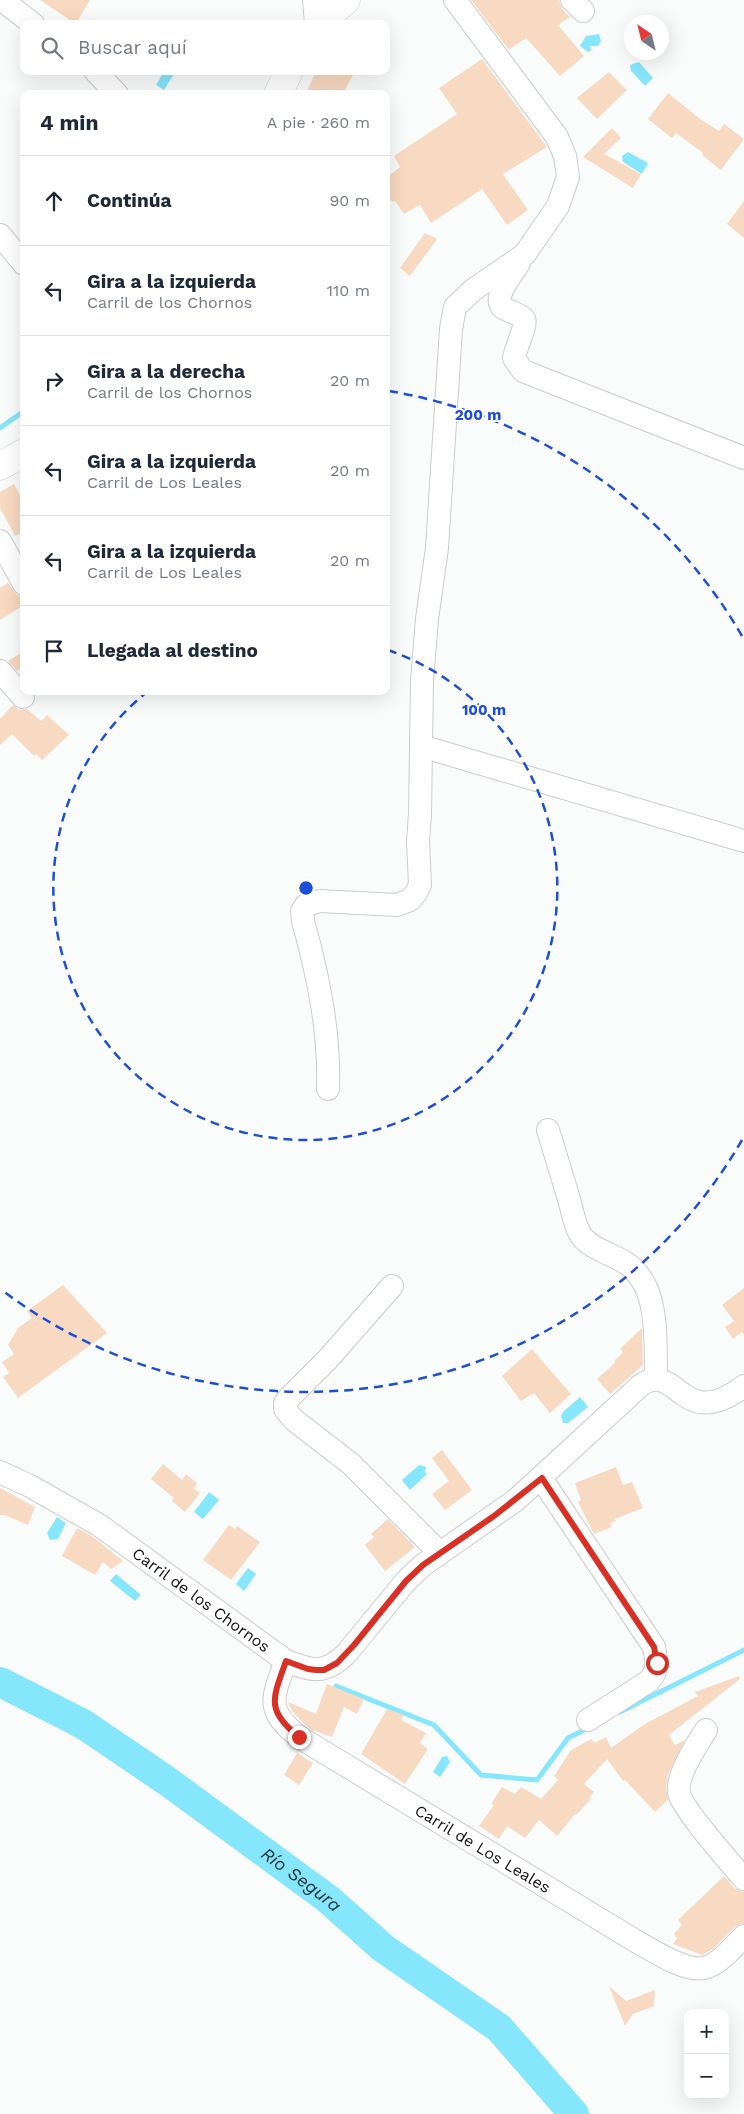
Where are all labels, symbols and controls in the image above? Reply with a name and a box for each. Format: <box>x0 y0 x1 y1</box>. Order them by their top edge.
north arrow <box>624 15 669 60</box>
search box <box>20 20 390 75</box>
icon: search <box>38 34 66 62</box>
text: Buscar aquí <box>78 36 187 59</box>
text: 4 min <box>40 110 98 135</box>
text: A pie · 260 m <box>267 113 370 132</box>
icon: ahead <box>40 187 68 215</box>
text: Continúa <box>87 189 171 212</box>
text: 90 m <box>329 191 370 210</box>
text: Gira a la izquierda <box>87 270 256 293</box>
icon: left <box>40 277 68 305</box>
text: 110 m <box>327 281 370 300</box>
text: Carril de los Chornos <box>87 293 252 312</box>
text: Gira a la derecha <box>87 360 245 383</box>
icon: right <box>40 367 68 395</box>
text: 20 m <box>330 371 370 390</box>
text: Carril de los Chornos <box>87 383 252 402</box>
text: 200 m <box>455 406 501 424</box>
text: Gira a la izquierda <box>87 450 256 473</box>
icon: left <box>40 457 68 485</box>
text: 20 m <box>330 461 370 480</box>
text: Carril de Los Leales <box>87 473 242 492</box>
text: Gira a la izquierda <box>87 540 256 563</box>
icon: left <box>40 547 68 575</box>
text: 20 m <box>330 551 370 570</box>
text: Carril de Los Leales <box>87 563 242 582</box>
icon: arrive <box>40 637 68 665</box>
text: Llegada al destino <box>87 639 258 662</box>
text: 100 m <box>462 701 506 719</box>
centre of rings <box>297 879 315 897</box>
street label: Carril de los Chornos <box>129 1544 274 1656</box>
route start <box>646 1652 669 1675</box>
route end <box>288 1726 311 1749</box>
street label: Carril de Los Leales <box>412 1801 554 1897</box>
water label: Río Segura <box>257 1843 346 1916</box>
map controls <box>684 2009 729 2099</box>
button: + <box>684 2009 729 2054</box>
button: − <box>684 2054 729 2099</box>

